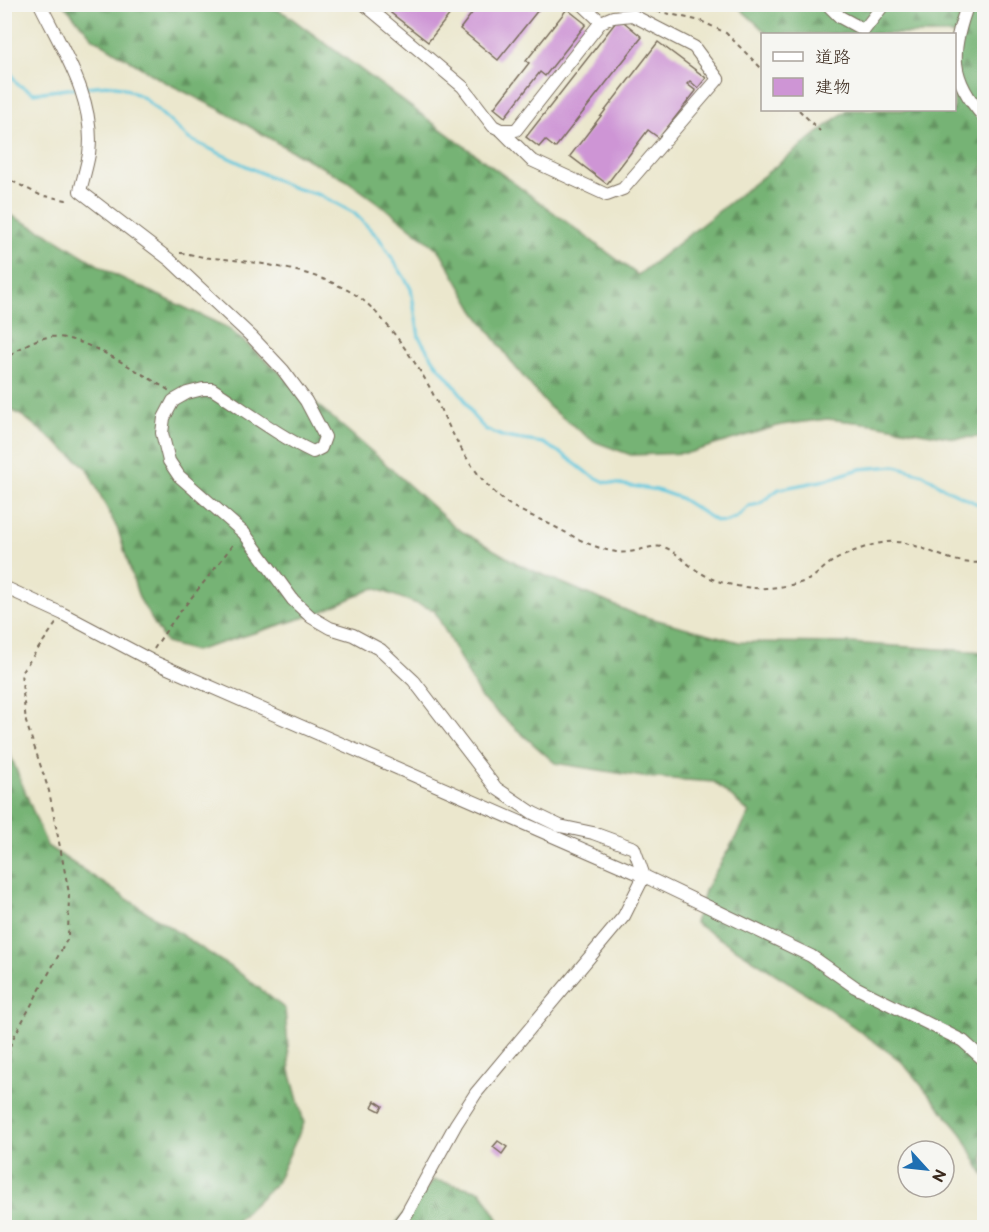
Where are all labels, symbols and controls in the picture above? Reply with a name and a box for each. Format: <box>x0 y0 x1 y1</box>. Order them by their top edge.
legend <box>761 33 956 111</box>
text: 道路 <box>815 47 851 68</box>
text: 建物 <box>815 77 851 98</box>
north arrow <box>896 1139 956 1199</box>
text: N <box>927 1165 949 1185</box>

